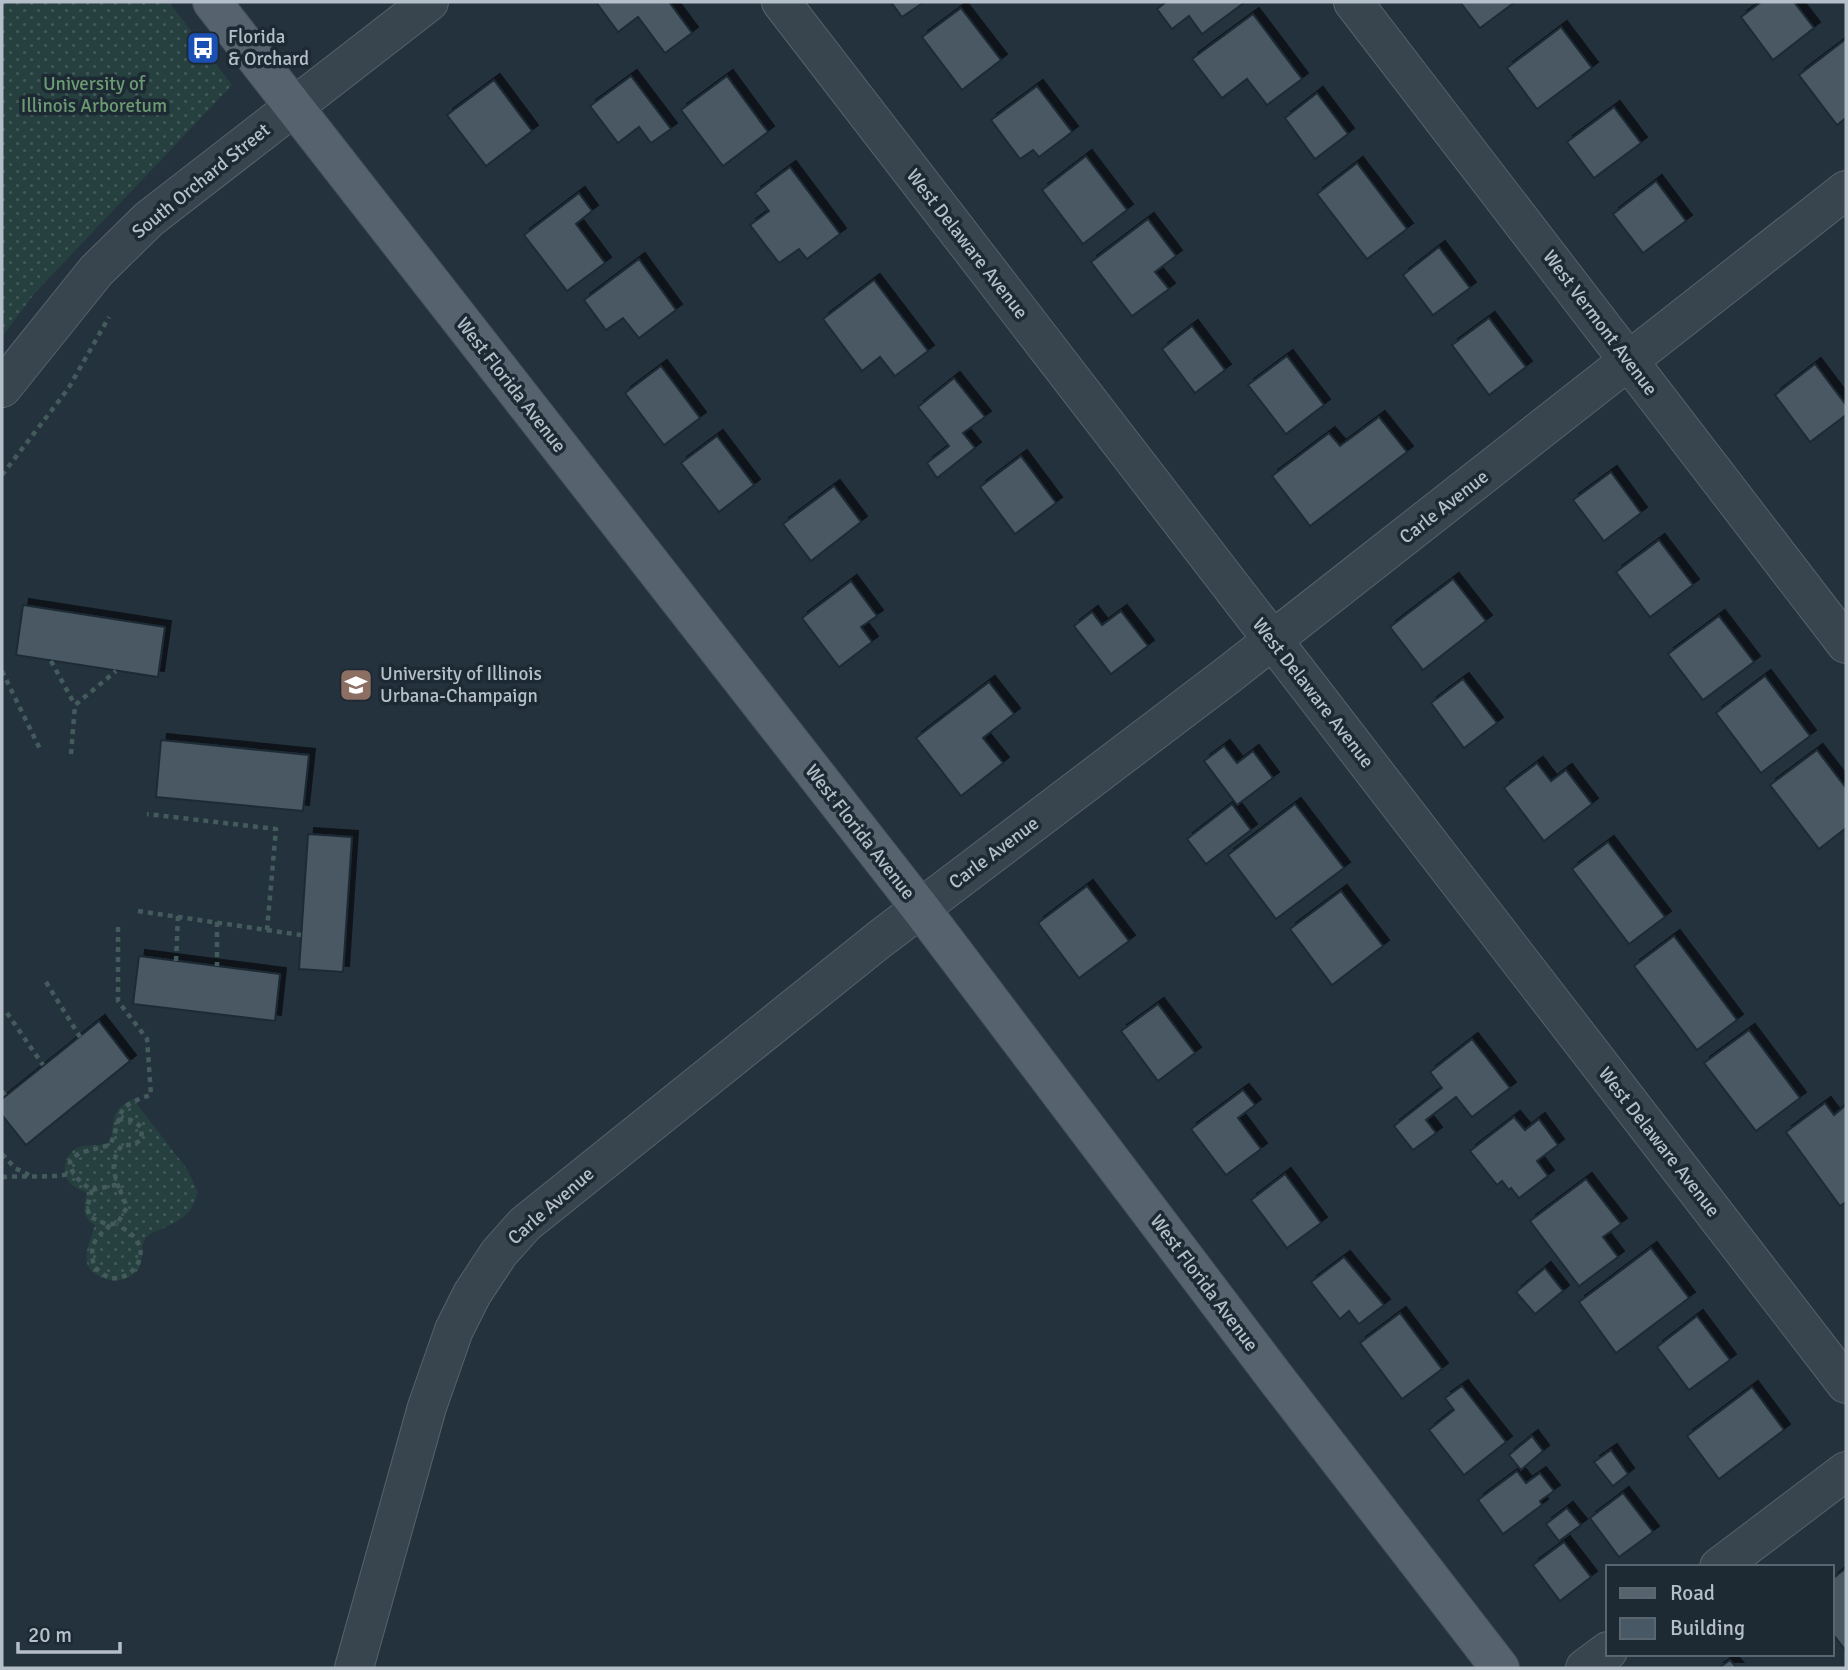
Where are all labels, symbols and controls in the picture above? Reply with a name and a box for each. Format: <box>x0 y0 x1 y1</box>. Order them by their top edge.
place label: Florida & Orchard <box>228 25 309 71</box>
bus stop icon: Florida & Orchard <box>184 29 222 67</box>
park label: University of Illinois Arboretum <box>21 72 167 118</box>
street label: South Orchard Street <box>127 118 275 244</box>
street label: West Delaware Avenue <box>901 164 1033 324</box>
street label: West Vermont Avenue <box>1537 245 1663 401</box>
street label: West Florida Avenue <box>451 313 571 457</box>
street label: Carle Avenue <box>1395 465 1493 549</box>
street label: West Delaware Avenue <box>1247 613 1379 773</box>
place label: University of Illinois Urbana-Champaign <box>380 662 542 708</box>
school or university icon: University of Illinois Urbana-Champaign <box>337 666 375 704</box>
street label: West Florida Avenue <box>800 760 920 904</box>
street label: Carle Avenue <box>944 811 1044 895</box>
street label: West Delaware Avenue <box>1593 1062 1725 1222</box>
street label: Carle Avenue <box>503 1162 599 1250</box>
street label: West Florida Avenue <box>1145 1210 1263 1356</box>
legend <box>1606 1565 1834 1656</box>
text: Road <box>1670 1580 1715 1606</box>
scale bar <box>18 1610 119 1654</box>
text: Building <box>1670 1615 1745 1641</box>
text: 20 m <box>28 1622 72 1648</box>

